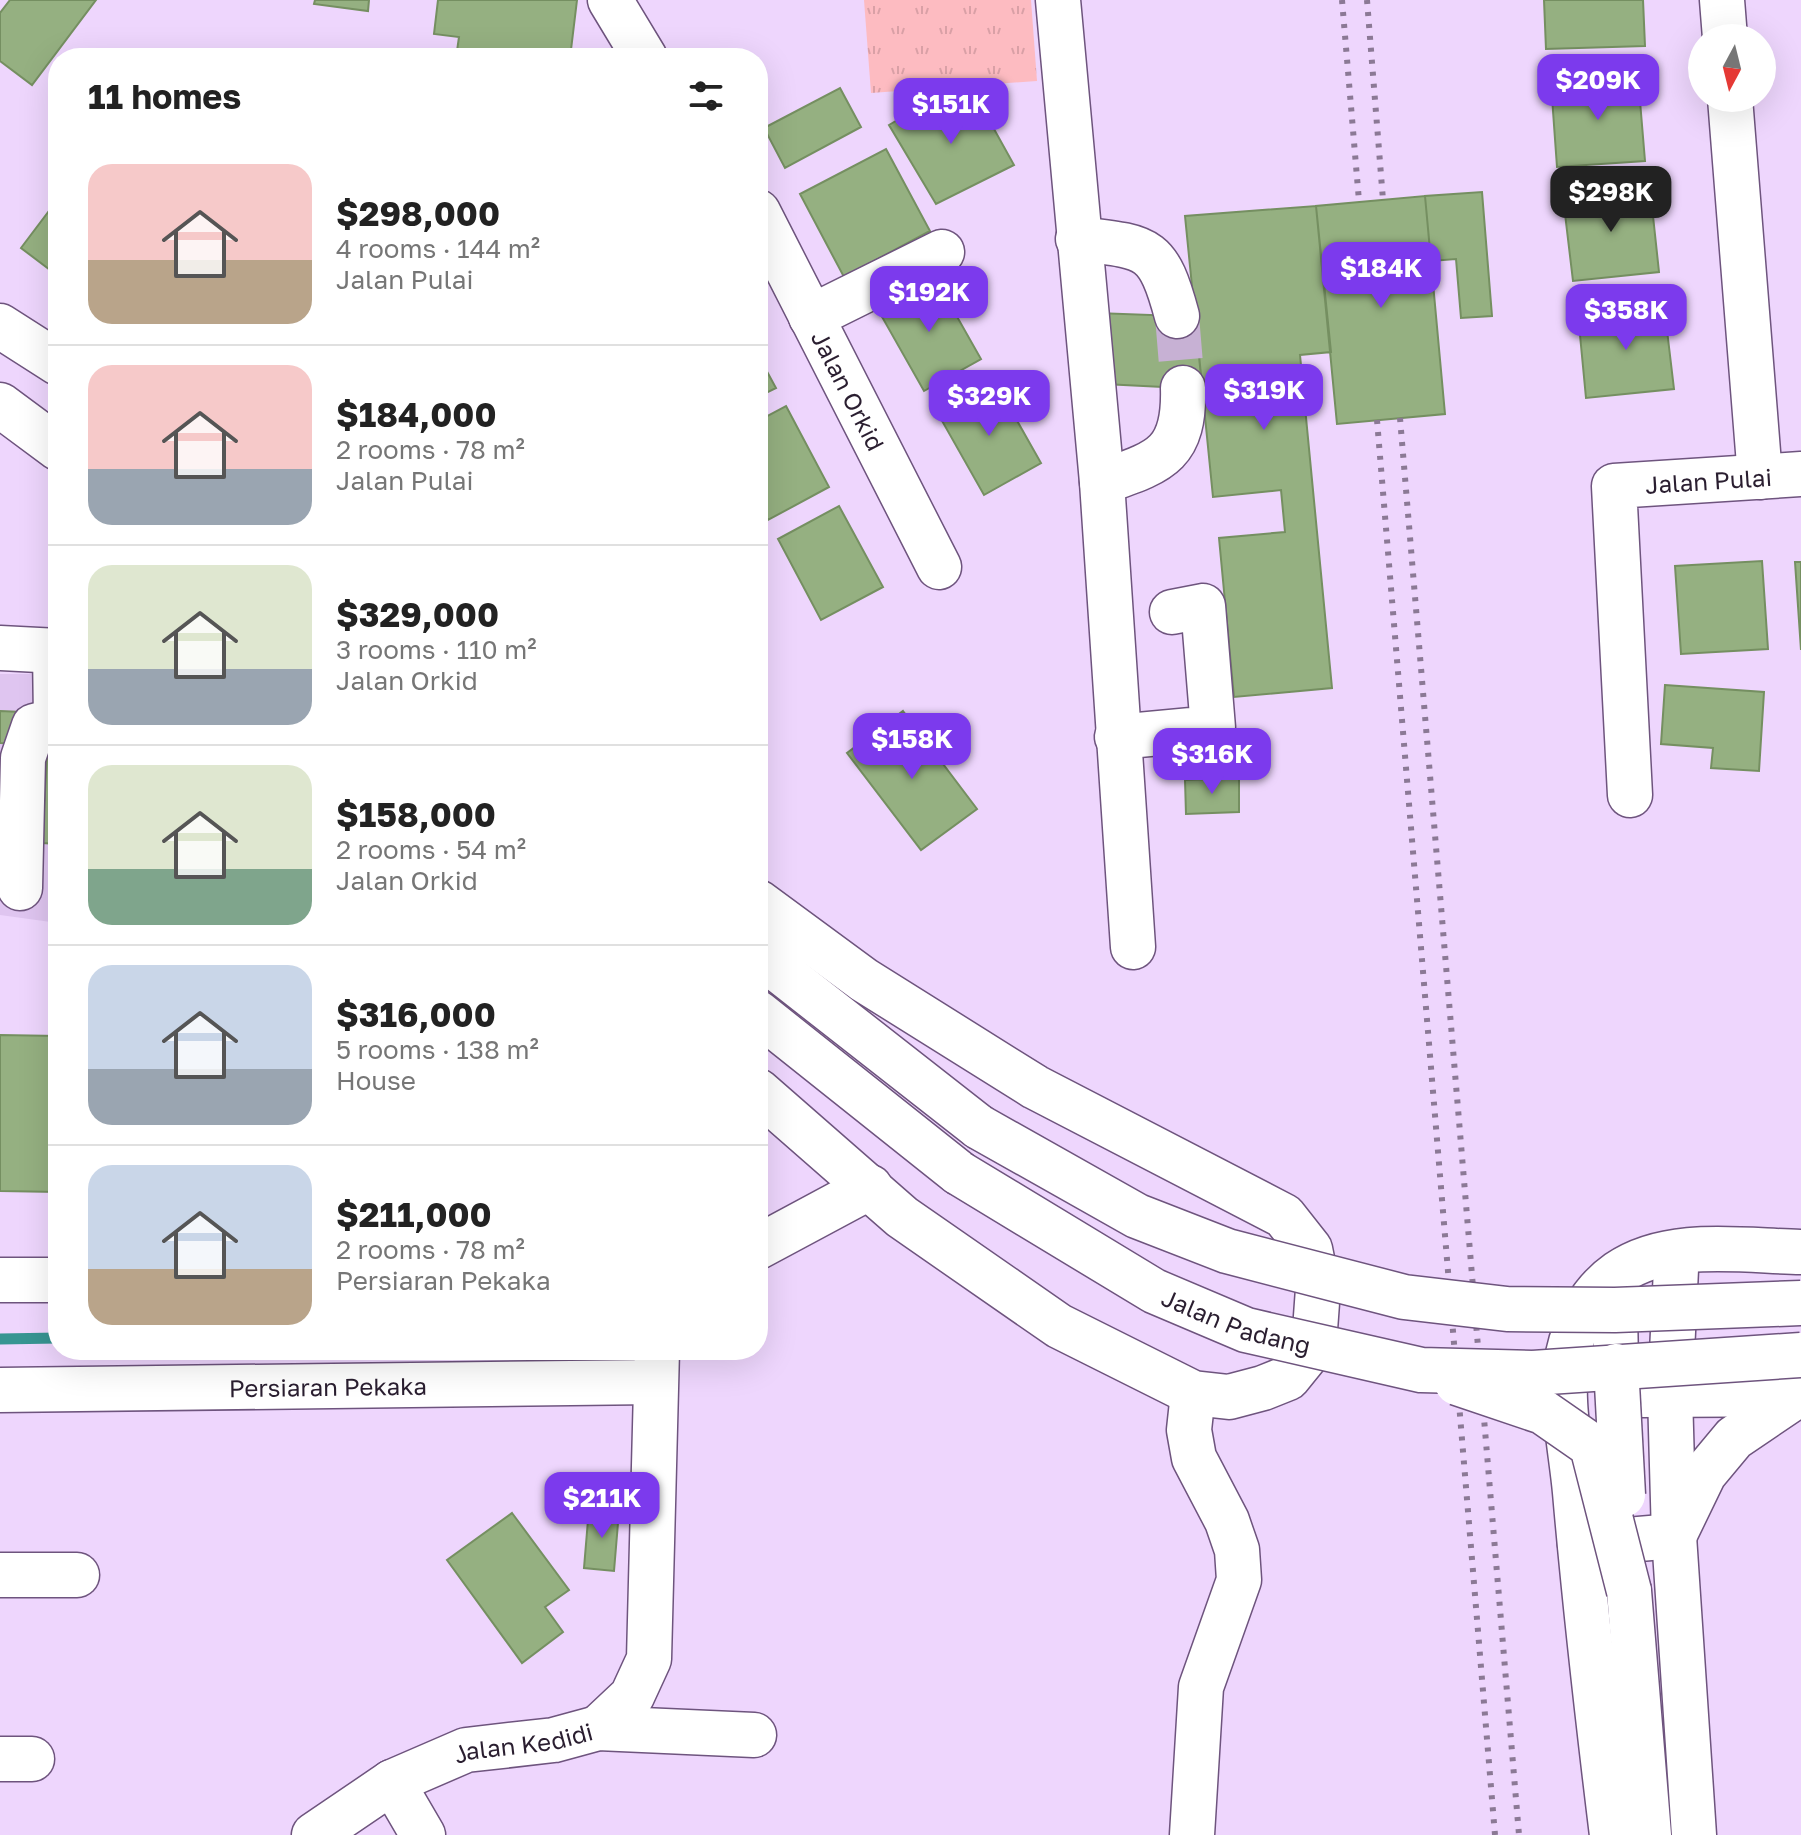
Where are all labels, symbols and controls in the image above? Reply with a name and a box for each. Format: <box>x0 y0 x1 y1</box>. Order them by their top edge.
north arrow <box>1688 24 1776 112</box>
map controls <box>1688 24 1776 112</box>
pin: $209K <box>1542 54 1654 122</box>
text: $209K <box>1555 64 1641 95</box>
icon: filters <box>684 74 728 118</box>
text: 11 homes <box>88 76 241 116</box>
pin: $151K <box>895 78 1007 146</box>
text: $151K <box>912 88 990 119</box>
pin: $298K <box>1555 166 1667 234</box>
text: $298K <box>1568 176 1654 207</box>
text: $298,000 <box>336 193 500 233</box>
icon: home <box>152 196 248 292</box>
text: 4 rooms · 144 m² <box>336 233 540 264</box>
pin: $184K <box>1325 242 1437 310</box>
text: $184K <box>1340 252 1422 283</box>
text: Jalan Pulai <box>336 264 473 295</box>
pin: $192K <box>873 266 985 334</box>
text: $192K <box>888 276 970 307</box>
pin: $358K <box>1570 284 1682 352</box>
text: $358K <box>1584 294 1668 325</box>
street label: Jalan Orkid <box>806 325 891 455</box>
pin: $319K <box>1208 364 1320 432</box>
pin: $329K <box>933 370 1045 438</box>
text: $319K <box>1223 374 1305 405</box>
text: $329K <box>947 380 1031 411</box>
text: $184,000 <box>336 394 496 434</box>
icon: home <box>152 397 248 493</box>
text: 2 rooms · 78 m² <box>336 434 525 465</box>
street label: Jalan Pulai <box>1644 461 1773 498</box>
text: Jalan Pulai <box>336 465 473 496</box>
text: $329,000 <box>336 594 499 634</box>
icon: home <box>152 597 248 693</box>
text: 3 rooms · 110 m² <box>336 634 537 665</box>
text: Jalan Orkid <box>336 665 478 696</box>
pin: $158K <box>856 713 968 781</box>
text: $158K <box>871 723 953 754</box>
pin: $316K <box>1156 728 1268 796</box>
text: $316K <box>1171 738 1253 769</box>
text: $158,000 <box>336 794 496 834</box>
icon: home <box>152 797 248 893</box>
text: 2 rooms · 54 m² <box>336 834 526 865</box>
text: Jalan Orkid <box>336 865 478 896</box>
text: $316,000 <box>336 994 496 1034</box>
icon: home <box>152 997 248 1093</box>
text: 5 rooms · 138 m² <box>336 1034 539 1065</box>
text: House <box>336 1065 416 1096</box>
text: $211,000 <box>336 1194 492 1234</box>
icon: home <box>152 1197 248 1293</box>
text: 2 rooms · 78 m² <box>336 1234 525 1265</box>
text: Persiaran Pekaka <box>336 1265 551 1296</box>
street label: Jalan Padang <box>1158 1282 1314 1359</box>
street label: Persiaran Pekaka <box>229 1370 427 1402</box>
pin: $211K <box>546 1472 658 1540</box>
text: $211K <box>563 1482 641 1513</box>
street label: Jalan Kedidi <box>448 1716 596 1769</box>

